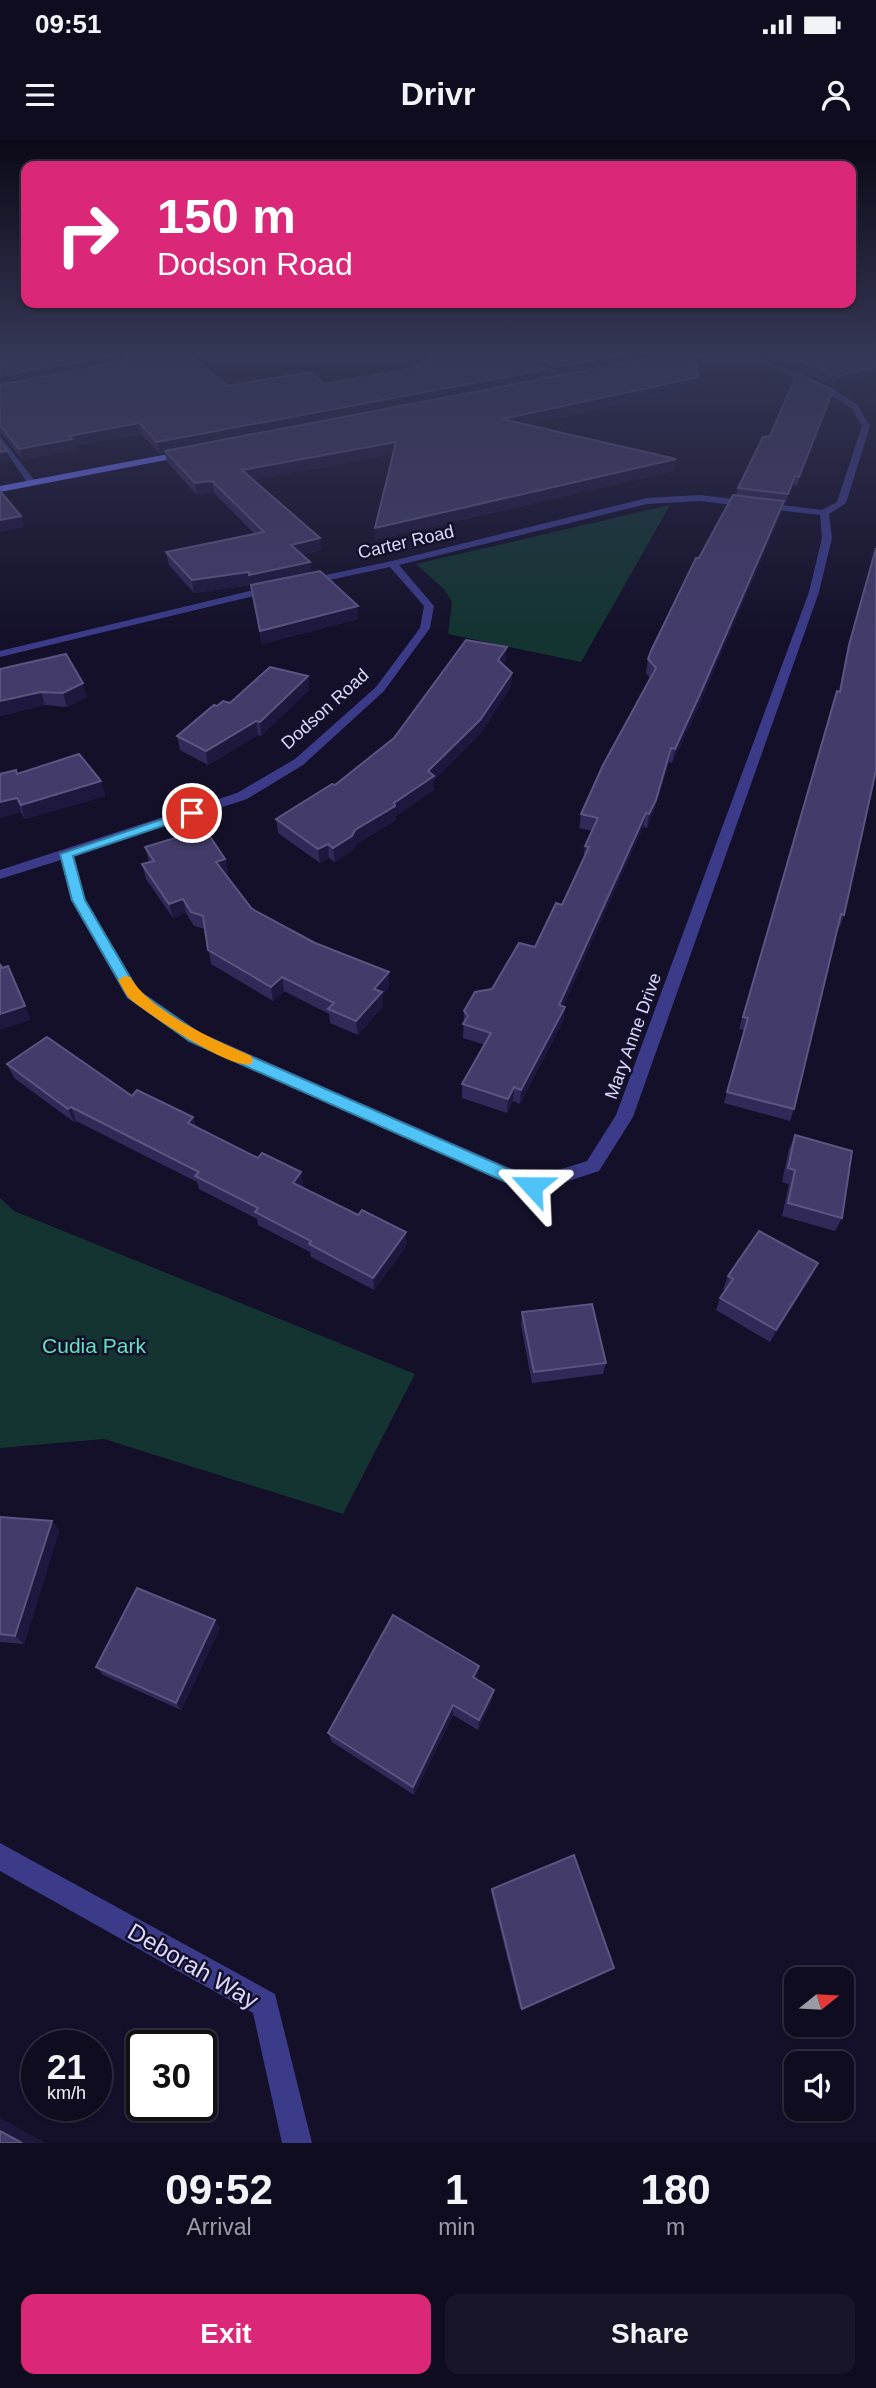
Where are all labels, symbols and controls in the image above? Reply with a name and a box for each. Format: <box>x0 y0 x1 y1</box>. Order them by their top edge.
text: 09:51 <box>35 9 102 39</box>
icon: menu <box>21 76 59 114</box>
text: Drivr <box>401 76 475 112</box>
icon: person <box>817 76 855 114</box>
icon: right <box>42 189 133 280</box>
text: 150 m <box>157 189 296 243</box>
text: Dodson Road <box>157 246 353 282</box>
street label: Carter Road <box>356 521 456 563</box>
street label: Dodson Road <box>277 665 373 753</box>
pin <box>162 783 222 843</box>
icon: arrive <box>173 794 211 832</box>
street label: Mary Anne Drive <box>601 970 665 1102</box>
position arrow <box>495 1149 569 1223</box>
park label: Cudia Park <box>42 1334 146 1357</box>
street label: Deborah Way <box>123 1917 263 2014</box>
north arrow <box>784 1967 854 2037</box>
map controls <box>784 1967 854 2121</box>
speed limit sign: 30 <box>126 2030 217 2121</box>
text: 21 <box>47 2047 86 2086</box>
button: sound <box>784 2051 854 2121</box>
text: km/h <box>47 2083 86 2103</box>
text: 09:52 <box>165 2166 273 2213</box>
text: 1 <box>445 2166 468 2213</box>
text: 180 <box>641 2166 711 2213</box>
text: Arrival <box>186 2214 252 2240</box>
text: min <box>438 2214 475 2240</box>
text: m <box>666 2214 685 2240</box>
button: Exit <box>21 2294 431 2374</box>
button: Share <box>445 2294 855 2374</box>

